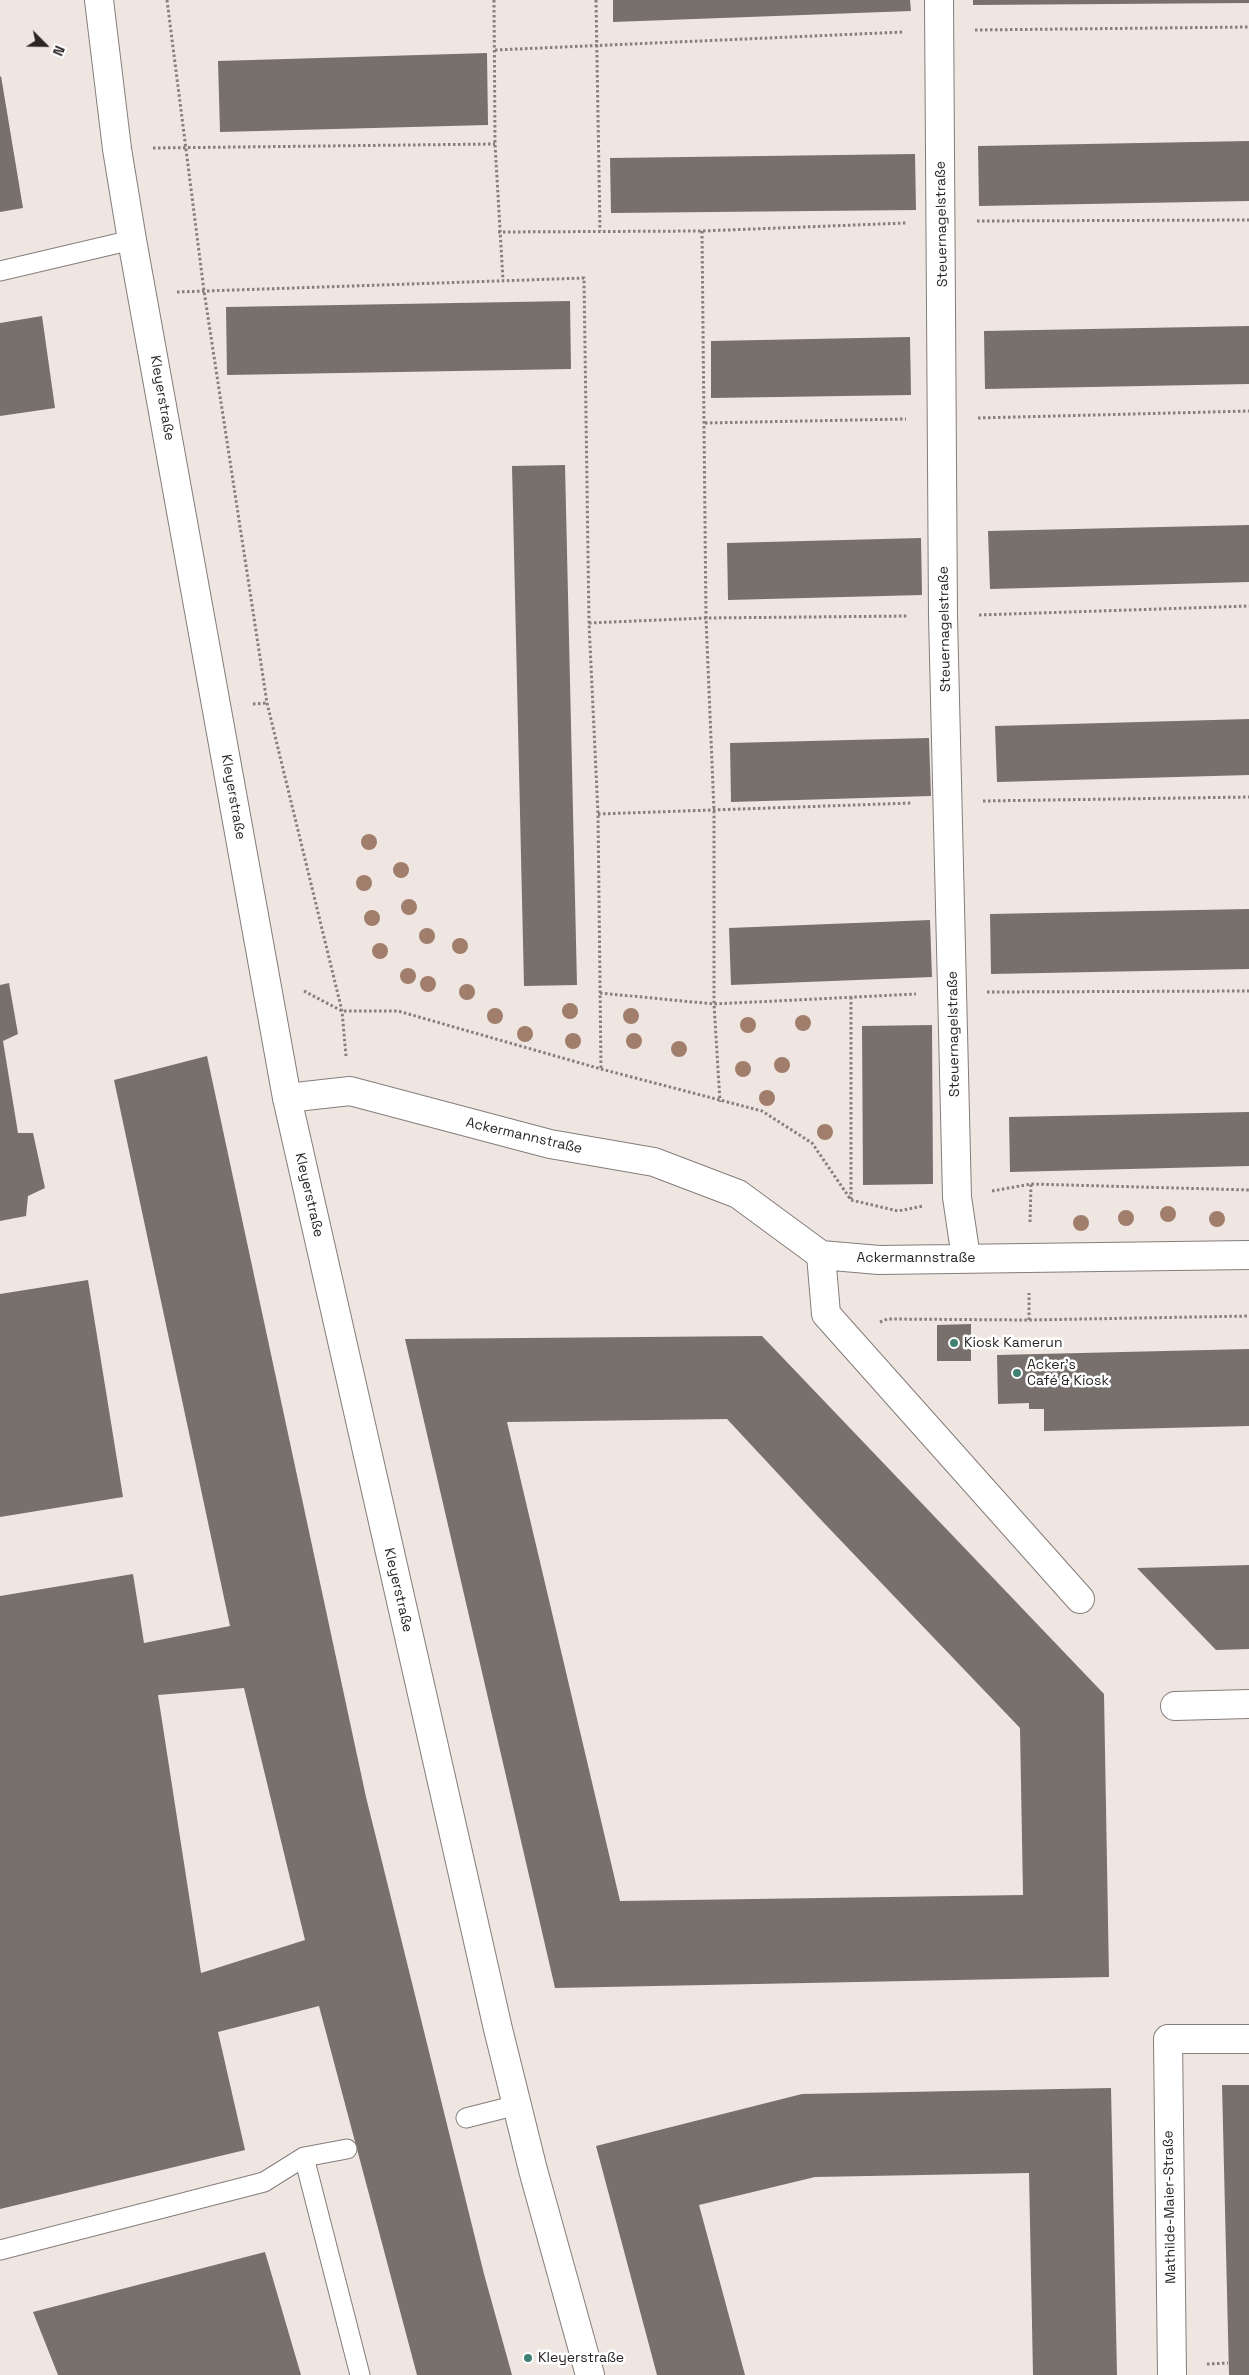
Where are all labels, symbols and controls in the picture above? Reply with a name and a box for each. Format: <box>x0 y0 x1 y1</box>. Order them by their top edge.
north arrow <box>20 20 70 70</box>
text: N <box>49 43 69 59</box>
street label: Steuernagelstraße <box>933 161 951 287</box>
street label: Kleyerstraße <box>146 354 178 442</box>
street label: Steuernagelstraße <box>936 566 954 692</box>
street label: Kleyerstraße <box>217 753 249 841</box>
street label: Steuernagelstraße <box>945 971 963 1097</box>
street label: Ackermannstraße <box>464 1114 584 1158</box>
street label: Kleyerstraße <box>291 1151 327 1239</box>
street label: Ackermannstraße <box>856 1250 976 1266</box>
place label: Kiosk Kamerun <box>964 1335 1062 1351</box>
marker: Kiosk Kamerun <box>948 1337 960 1349</box>
place label: Acker's Café & Kiosk <box>1027 1357 1109 1390</box>
marker: Acker's Café & Kiosk <box>1011 1367 1023 1379</box>
street label: Kleyerstraße <box>380 1546 416 1634</box>
street label: Mathilde-Maier-Straße <box>1160 2130 1180 2284</box>
place label: Kleyerstraße <box>538 2350 624 2366</box>
marker: Kleyerstraße <box>522 2352 534 2364</box>

